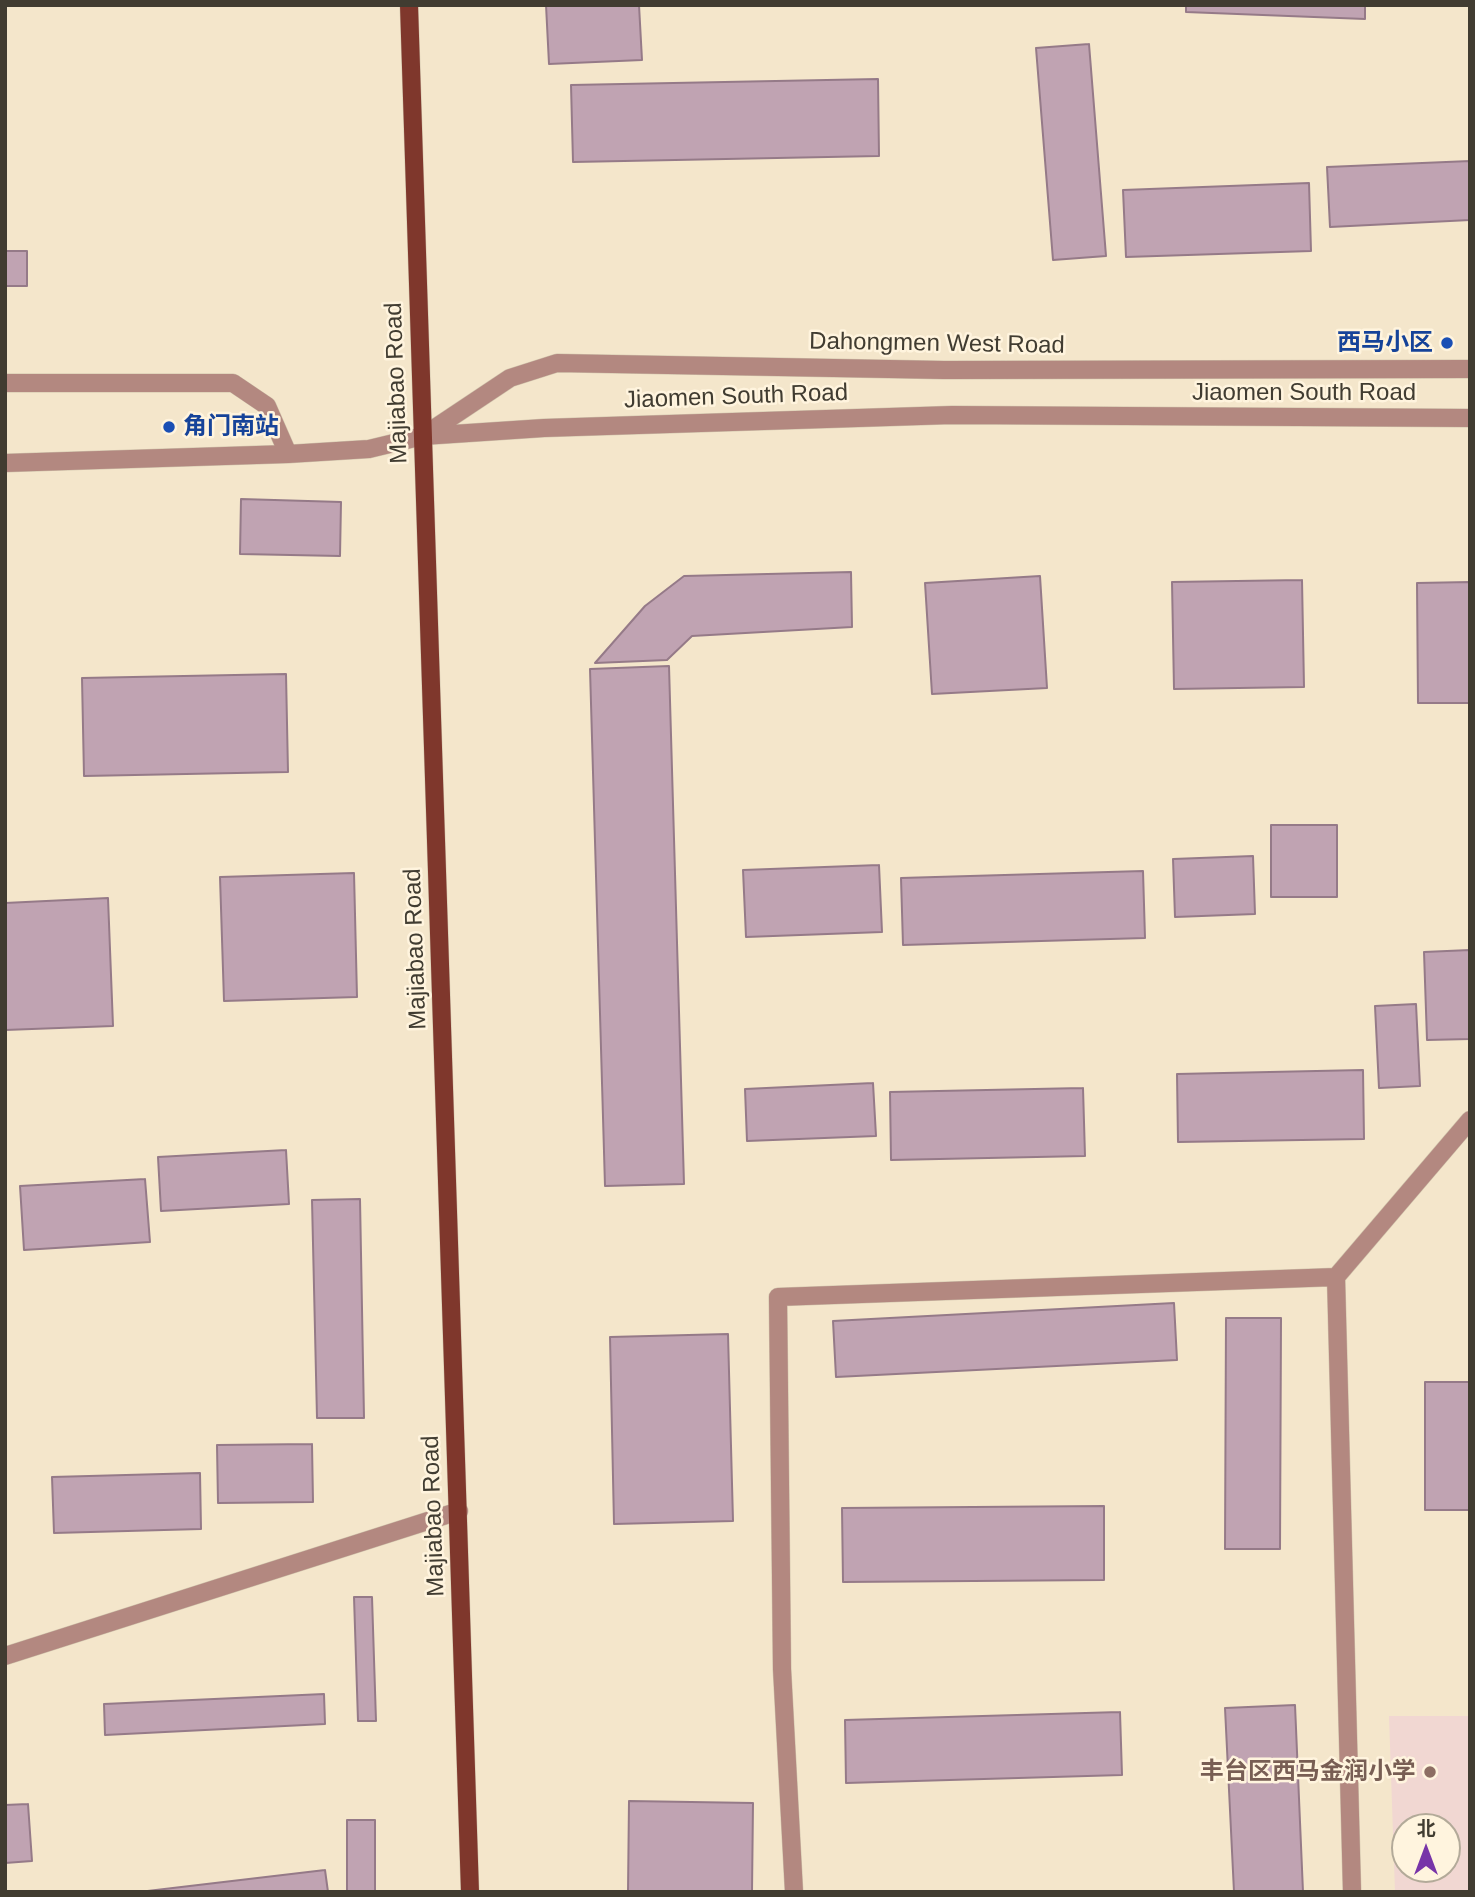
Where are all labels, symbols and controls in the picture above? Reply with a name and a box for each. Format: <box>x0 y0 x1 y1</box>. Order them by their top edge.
street label: Majiabao Road <box>380 302 414 464</box>
street label: Dahongmen West Road <box>809 327 1065 361</box>
place label: 西马小区 <box>1337 329 1433 357</box>
marker: 西马小区 <box>1439 335 1455 351</box>
street label: Jiaomen South Road <box>623 379 849 415</box>
street label: Jiaomen South Road <box>1192 379 1416 407</box>
place label: 角门南站 <box>183 413 279 441</box>
marker: 角门南站 <box>161 419 177 435</box>
street label: Majiabao Road <box>399 868 433 1030</box>
street label: Majiabao Road <box>417 1435 451 1597</box>
place label: 丰台区西马金润小学 <box>1200 1758 1416 1786</box>
marker: 丰台区西马金润小学 <box>1422 1764 1438 1780</box>
north arrow <box>1391 1813 1461 1883</box>
text: 北 <box>1416 1818 1436 1839</box>

